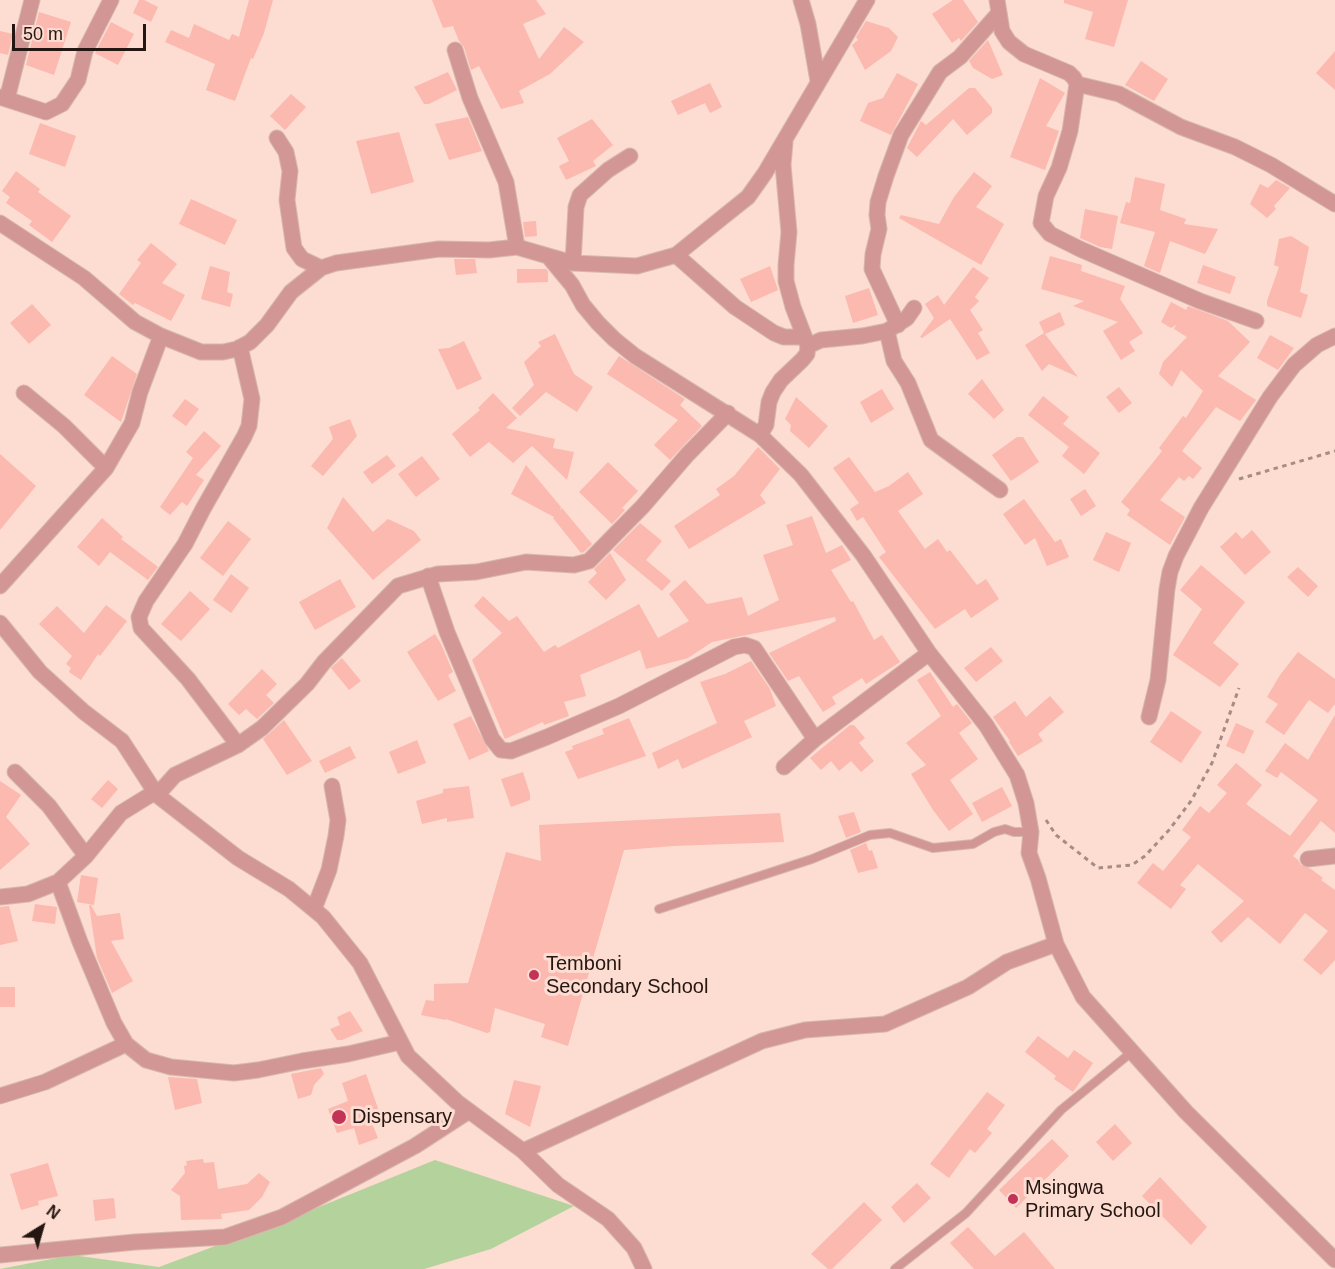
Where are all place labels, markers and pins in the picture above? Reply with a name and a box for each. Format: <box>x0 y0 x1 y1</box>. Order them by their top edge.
place label: Temboni Secondary School <box>546 952 708 999</box>
marker: Temboni Secondary School <box>527 968 541 982</box>
place label: Dispensary <box>352 1105 452 1129</box>
marker: Dispensary <box>330 1108 348 1126</box>
place label: Msingwa Primary School <box>1025 1176 1161 1223</box>
marker: Msingwa Primary School <box>1006 1192 1020 1206</box>

